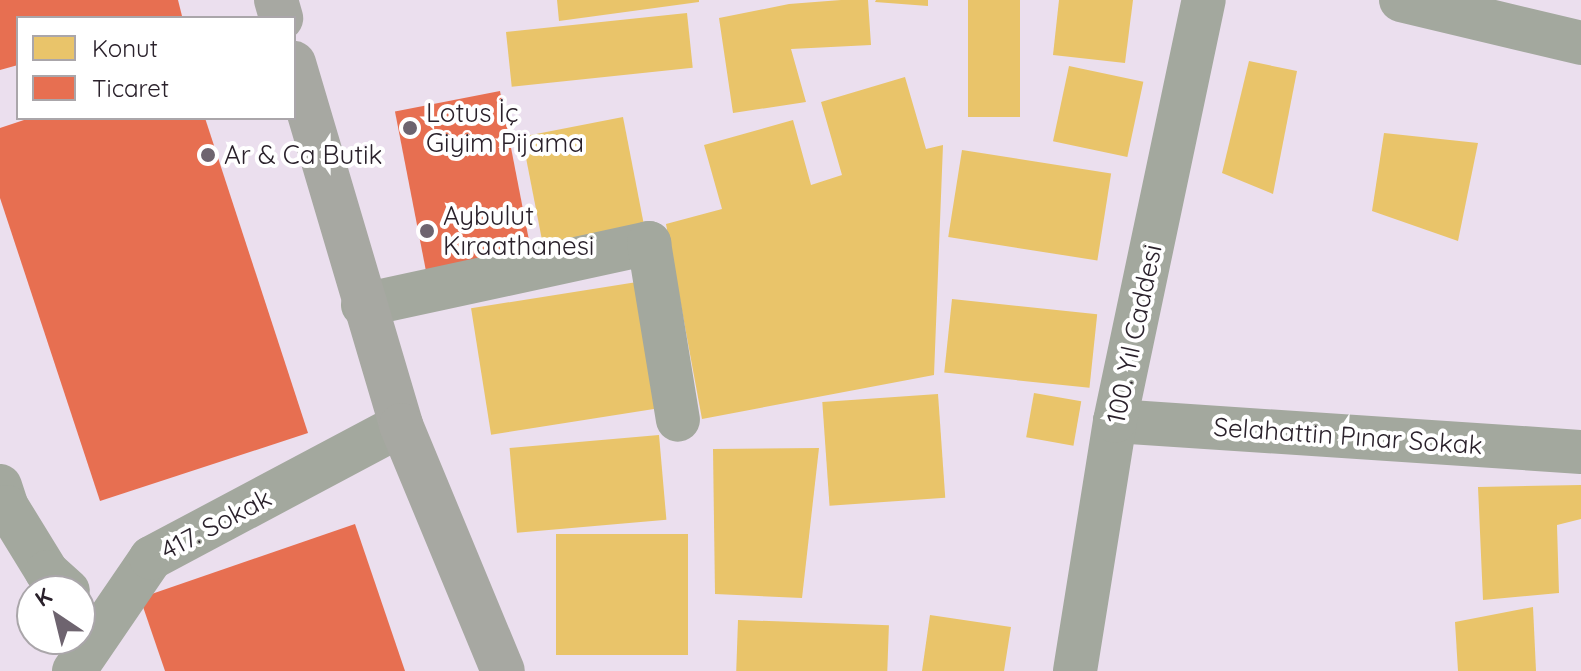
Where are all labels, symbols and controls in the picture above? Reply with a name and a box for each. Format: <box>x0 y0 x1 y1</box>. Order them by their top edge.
legend <box>16 16 296 120</box>
text: Konut <box>92 33 158 63</box>
text: Ticaret <box>92 73 169 103</box>
place label: Lotus İç Giyim Pijama <box>426 97 584 158</box>
marker: Lotus İç Giyim Pijama <box>401 119 419 137</box>
place label: Ar & Ca Butik <box>224 139 383 171</box>
marker: Ar & Ca Butik <box>199 146 217 164</box>
place label: Aybulut Kıraathanesi <box>443 200 594 262</box>
marker: Aybulut Kıraathanesi <box>418 222 436 240</box>
street label: 100. Yıl Caddesi <box>1100 242 1168 426</box>
street label: Selahattin Pınar Sokak <box>1212 411 1484 461</box>
street label: 417. Sokak <box>156 482 276 566</box>
north arrow <box>16 575 96 655</box>
text: K <box>29 581 57 613</box>

